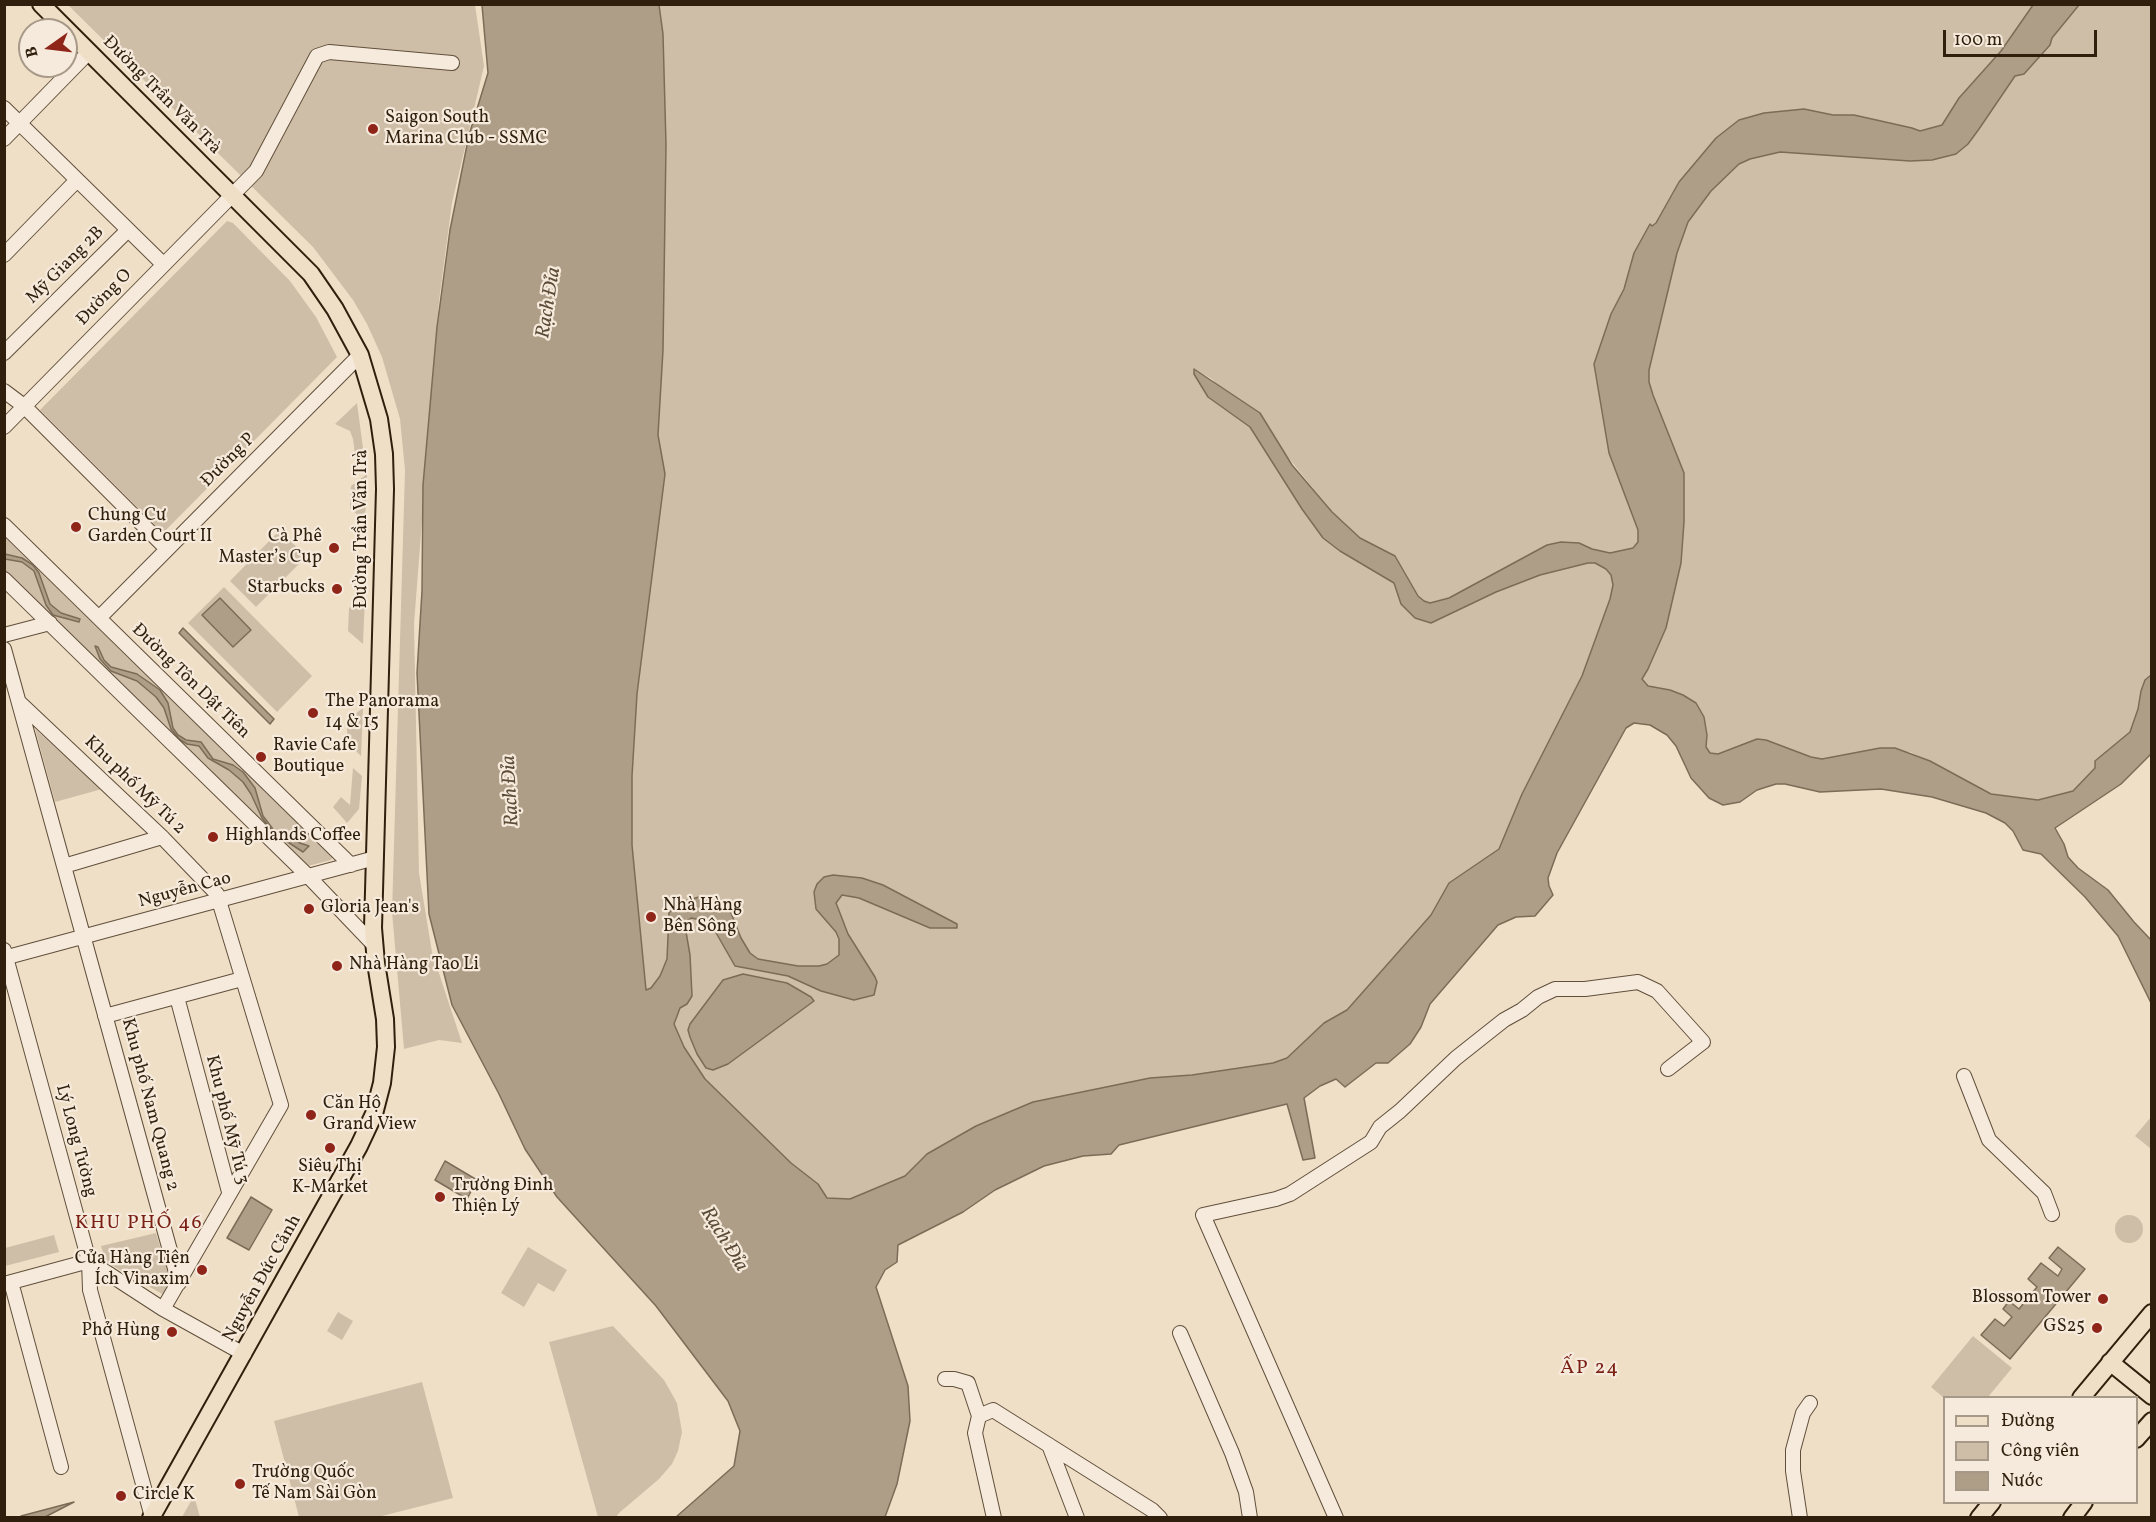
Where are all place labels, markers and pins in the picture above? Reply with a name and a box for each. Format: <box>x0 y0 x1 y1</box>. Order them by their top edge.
place label: Saigon South Marina Club - SSMC <box>385 108 547 150</box>
marker: Saigon South Marina Club - SSMC <box>366 122 380 136</box>
place label: Chung Cư Garden Court II <box>88 506 212 548</box>
marker: Chung Cư Garden Court II <box>69 520 83 534</box>
place label: Cà Phê Master’s Cup <box>218 527 322 570</box>
marker: Cà Phê Master’s Cup <box>327 541 341 555</box>
place label: Starbucks <box>247 578 325 600</box>
marker: Starbucks <box>330 582 344 596</box>
place label: The Panorama 14 & 15 <box>325 692 439 734</box>
marker: The Panorama 14 & 15 <box>306 706 320 720</box>
place label: Ravie Cafe Boutique <box>273 736 356 778</box>
marker: Ravie Cafe Boutique <box>254 750 268 764</box>
place label: Highlands Coffee <box>225 826 361 848</box>
marker: Highlands Coffee <box>206 830 220 844</box>
place label: Nhà Hàng Bên Sông <box>663 896 742 938</box>
place label: Gloria Jean's <box>321 898 419 920</box>
marker: Gloria Jean's <box>302 902 316 916</box>
marker: Nhà Hàng Bên Sông <box>644 910 658 924</box>
place label: Nhà Hàng Tao Li <box>349 955 479 977</box>
marker: Nhà Hàng Tao Li <box>330 959 344 973</box>
place label: Căn Hộ Grand View <box>323 1094 416 1136</box>
marker: Căn Hộ Grand View <box>304 1108 318 1122</box>
marker: Siêu Thị K-Market <box>323 1141 337 1155</box>
place label: Siêu Thị K-Market <box>292 1157 368 1200</box>
place label: Trường Đinh Thiện Lý <box>452 1176 554 1218</box>
marker: Trường Đinh Thiện Lý <box>433 1190 447 1204</box>
place label: Cửa Hàng Tiện Ích Vinaxim <box>75 1249 190 1292</box>
marker: Cửa Hàng Tiện Ích Vinaxim <box>195 1263 209 1277</box>
place label: Blossom Tower <box>1972 1288 2091 1310</box>
marker: Blossom Tower <box>2096 1292 2110 1306</box>
place label: GS25 <box>2044 1317 2085 1339</box>
place label: Phở Hùng <box>81 1321 160 1343</box>
marker: GS25 <box>2090 1321 2104 1335</box>
marker: Phở Hùng <box>165 1325 179 1339</box>
place label: Trường Quốc Tế Nam Sài Gòn <box>252 1463 377 1506</box>
marker: Trường Quốc Tế Nam Sài Gòn <box>233 1477 247 1491</box>
place label: Circle K <box>133 1485 195 1507</box>
marker: Circle K <box>114 1489 128 1503</box>

